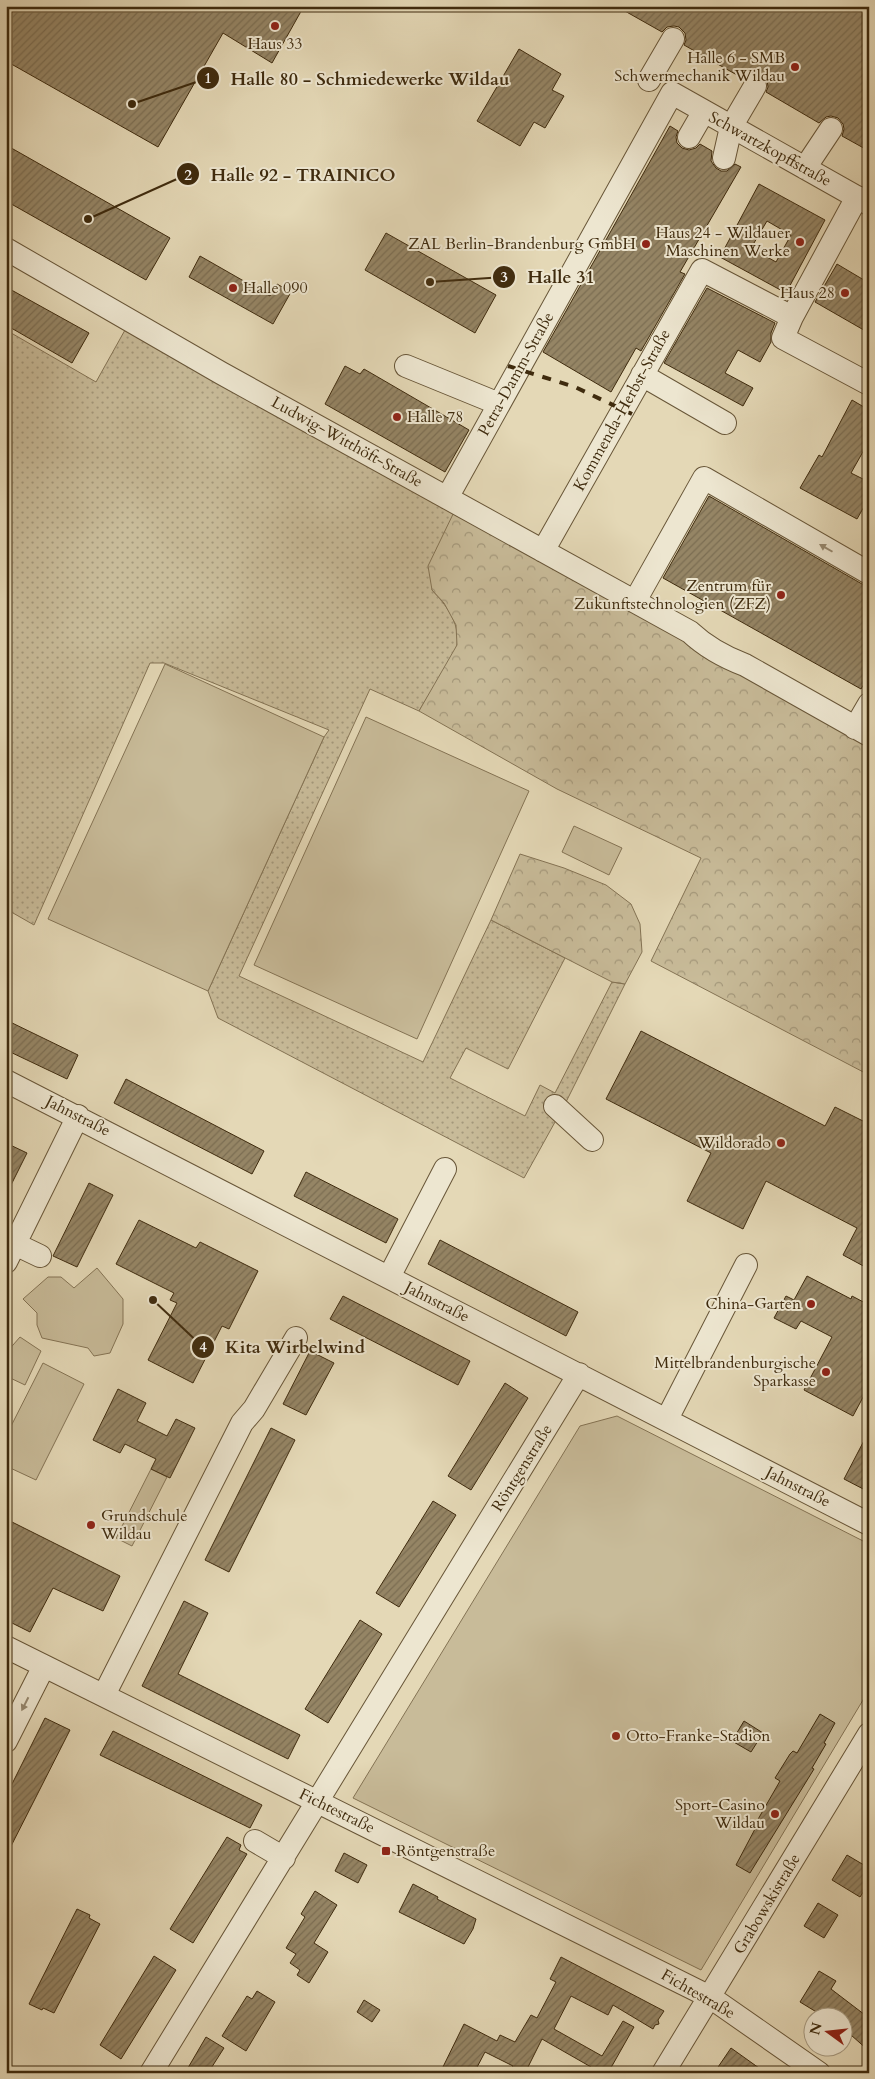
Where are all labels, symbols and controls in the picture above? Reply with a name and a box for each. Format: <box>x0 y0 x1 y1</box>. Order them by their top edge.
marker: Haus 33 <box>269 20 281 32</box>
place label: Haus 33 <box>247 33 303 55</box>
place label: Halle 6 - SMB Schwermechanik Wildau <box>614 47 785 87</box>
marker: Halle 6 - SMB Schwermechanik Wildau <box>789 61 801 73</box>
callout: Halle 80 - Schmiedewerke Wildau <box>195 62 519 95</box>
text: Halle 80 - Schmiedewerke Wildau <box>231 67 510 92</box>
text: 1 <box>204 68 212 88</box>
street label: Schwartzkopffstraße <box>705 106 835 192</box>
callout: Halle 92 - TRAINICO <box>175 158 405 191</box>
text: Halle 92 - TRAINICO <box>210 163 396 188</box>
text: 2 <box>184 165 192 185</box>
place label: Haus 24 - Wildauer Maschinen Werke <box>656 222 790 262</box>
place label: ZAL Berlin-Brandenburg GmbH <box>408 233 636 255</box>
marker: Haus 24 - Wildauer Maschinen Werke <box>794 236 806 248</box>
marker: ZAL Berlin-Brandenburg GmbH <box>640 238 652 250</box>
callout: Halle 31 <box>492 261 604 294</box>
text: Halle 31 <box>527 265 595 290</box>
text: 3 <box>500 267 508 287</box>
place label: Halle 090 <box>243 277 308 299</box>
marker: Halle 090 <box>227 282 239 294</box>
place label: Haus 28 <box>780 282 835 304</box>
marker: Haus 28 <box>839 287 851 299</box>
street label: Petra-Damm-Straße <box>473 308 559 440</box>
street label: Kommenda-Herbst-Straße <box>568 325 676 495</box>
street label: Ludwig-Witthöft-Straße <box>267 391 427 493</box>
place label: Halle 78 <box>407 406 463 428</box>
marker: Halle 78 <box>391 411 403 423</box>
one-way arrow <box>820 544 833 553</box>
place label: Zentrum für Zukunftstechnologien (ZFZ) <box>574 575 771 615</box>
marker: Zentrum für Zukunftstechnologien (ZFZ) <box>775 589 787 601</box>
street label: Jahnstraße <box>40 1089 114 1142</box>
place label: Wildorado <box>697 1132 771 1154</box>
marker: Wildorado <box>775 1137 787 1149</box>
street label: Jahnstraße <box>399 1275 473 1328</box>
place label: China-Garten <box>706 1293 801 1315</box>
marker: China-Garten <box>805 1298 817 1310</box>
callout: Kita Wirbelwind <box>190 1330 375 1363</box>
text: Kita Wirbelwind <box>225 1335 366 1360</box>
text: 4 <box>199 1337 207 1357</box>
place label: Mittelbrandenburgische Sparkasse <box>654 1352 816 1392</box>
marker: Mittelbrandenburgische Sparkasse <box>820 1366 832 1378</box>
street label: Röntgenstraße <box>486 1420 558 1516</box>
street label: Jahnstraße <box>760 1460 834 1513</box>
place label: Grundschule Wildau <box>100 1505 187 1545</box>
marker: Grundschule Wildau <box>85 1519 97 1531</box>
one-way arrow <box>21 1696 29 1711</box>
place label: Otto-Franke-Stadion <box>626 1725 770 1747</box>
marker: Otto-Franke-Stadion <box>610 1730 622 1742</box>
street label: Fichtestraße <box>295 1783 379 1839</box>
place label: Sport-Casino Wildau <box>675 1794 765 1834</box>
marker: Sport-Casino Wildau <box>769 1808 781 1820</box>
place label: Röntgenstraße <box>396 1840 495 1862</box>
marker: Röntgenstraße <box>380 1845 392 1857</box>
street label: Grabowskistraße <box>728 1850 806 1958</box>
street label: Fichtestraße <box>657 1964 739 2024</box>
north arrow <box>802 2006 852 2056</box>
text: N <box>805 2020 827 2037</box>

